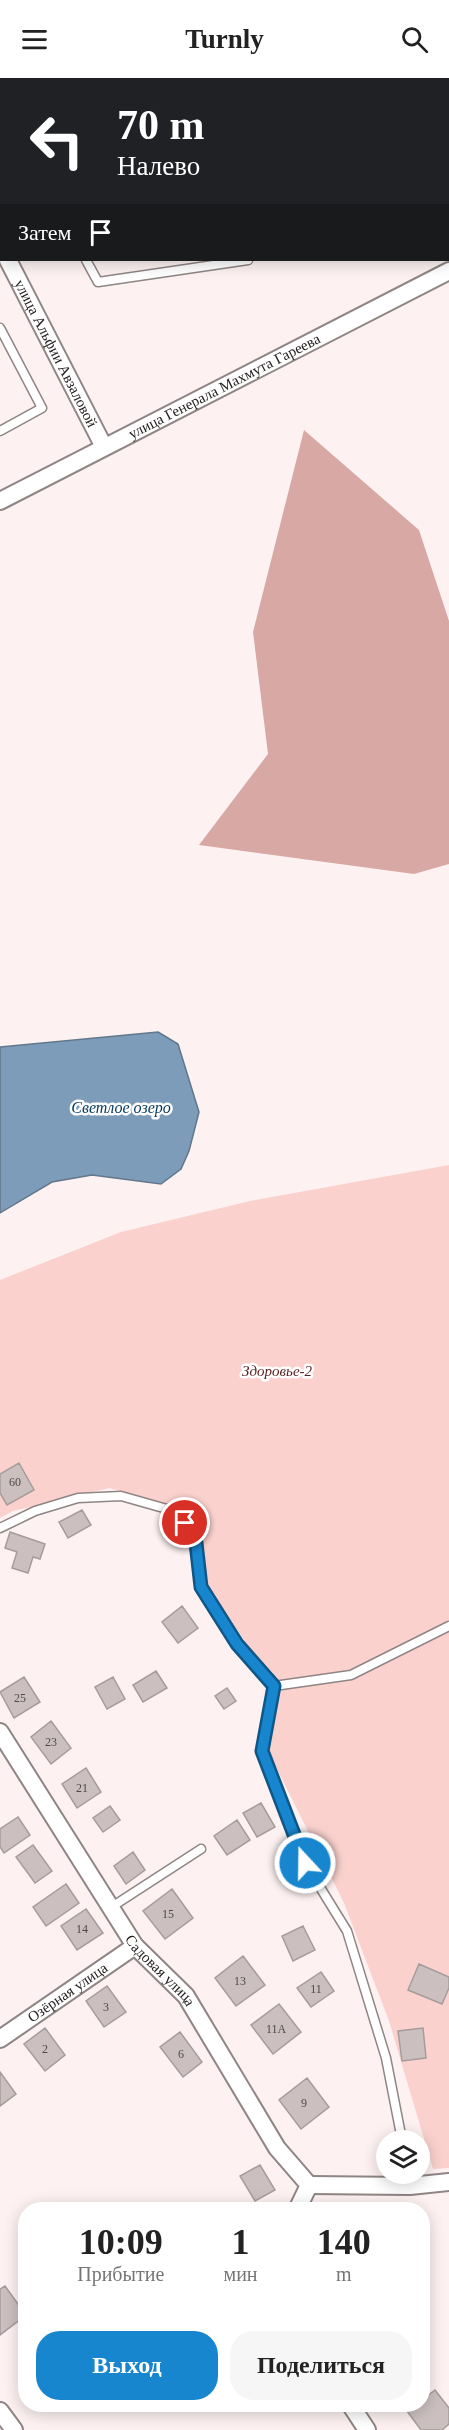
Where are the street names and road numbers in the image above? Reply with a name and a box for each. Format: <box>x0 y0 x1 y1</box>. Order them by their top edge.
street label: улица Альфии Авзаловой <box>11 277 100 430</box>
street label: улица Генерала Махмута Гареева <box>126 330 323 442</box>
street label: Садовая улица <box>122 1932 198 2009</box>
street label: Озёрная улица <box>25 1959 111 2026</box>

